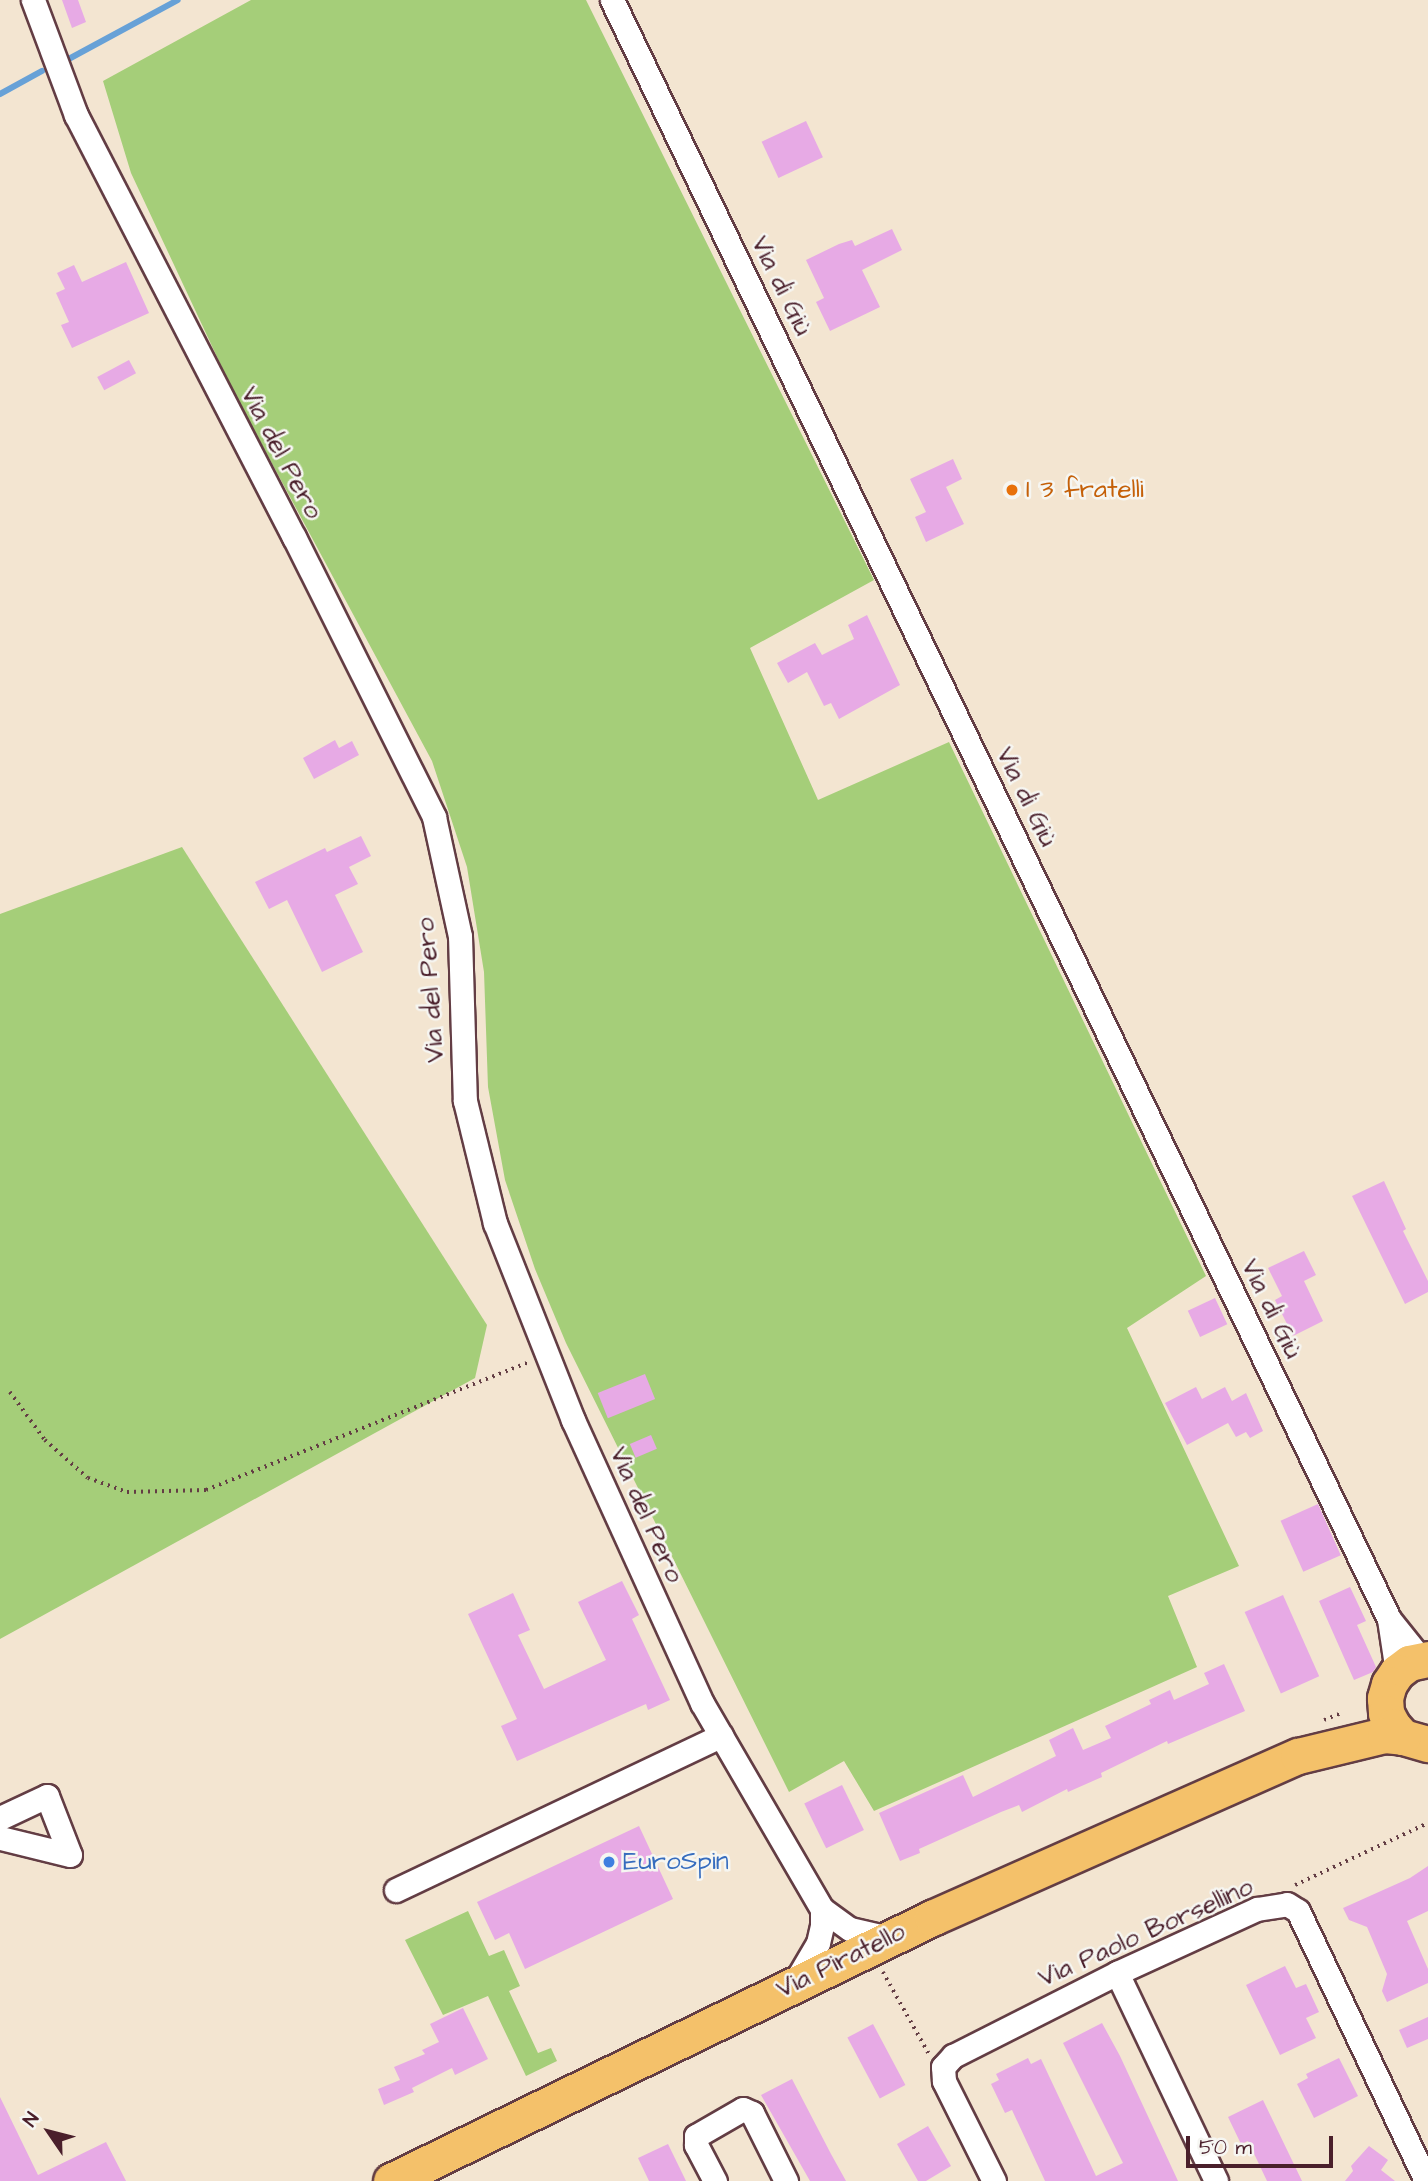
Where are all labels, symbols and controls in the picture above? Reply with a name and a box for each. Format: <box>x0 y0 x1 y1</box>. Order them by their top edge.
street label: Via di Giù <box>744 231 818 341</box>
street label: Via del Pero <box>233 381 329 525</box>
place label: I 3 fratelli <box>1026 474 1144 506</box>
marker: I 3 fratelli <box>1004 482 1020 498</box>
street label: Via di Giù <box>989 742 1063 852</box>
street label: Via del Pero <box>410 916 452 1064</box>
street label: Via di Giù <box>1234 1254 1308 1364</box>
street label: Via del Pero <box>602 1442 690 1588</box>
place label: EuroSpin <box>623 1846 729 1878</box>
marker: EuroSpin <box>601 1854 617 1870</box>
street label: Via Paolo Borsellino <box>1034 1872 1258 1994</box>
street label: Via Piratello <box>772 1916 910 2006</box>
north arrow <box>14 2097 84 2167</box>
text: N <box>17 2107 46 2132</box>
scale bar <box>1190 2122 1337 2166</box>
text: 50 m <box>1199 2133 1252 2162</box>

